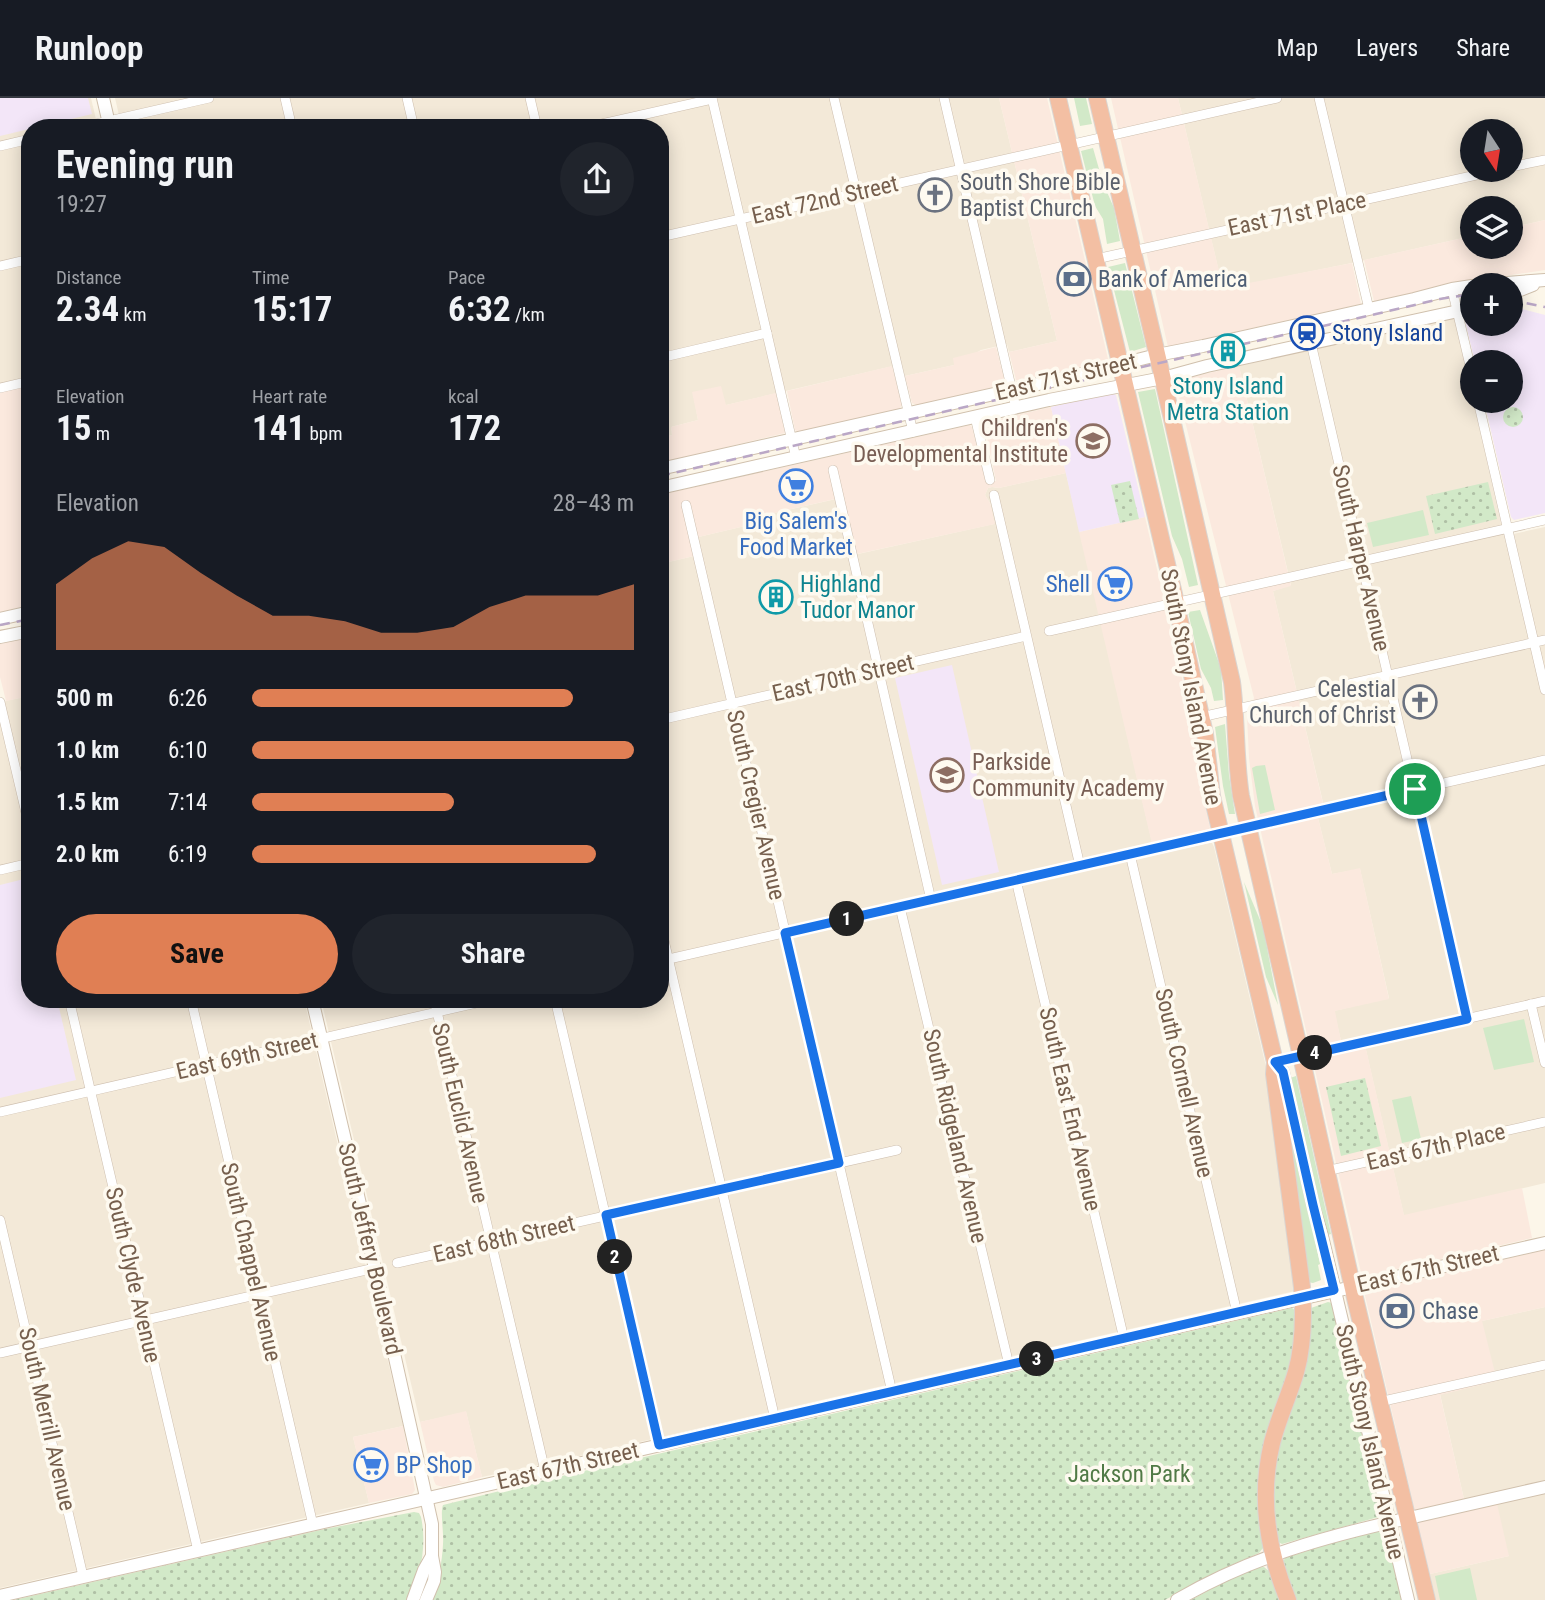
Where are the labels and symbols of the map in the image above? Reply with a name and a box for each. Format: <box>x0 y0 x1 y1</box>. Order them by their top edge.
north arrow <box>1460 119 1522 182</box>
place label: South Shore Bible Baptist Church <box>960 169 1120 222</box>
street label: East 72nd Street <box>749 170 901 230</box>
church icon: South Shore Bible Baptist Church <box>916 176 954 214</box>
street label: East 71st Place <box>1225 186 1369 242</box>
bank icon: Bank of America <box>1055 260 1093 298</box>
place label: Bank of America <box>1098 266 1248 293</box>
station icon: Stony Island <box>1288 314 1326 352</box>
place label: Stony Island <box>1332 320 1443 347</box>
building icon: Stony Island Metra Station <box>1209 332 1247 370</box>
street label: East 71st Street <box>993 348 1139 406</box>
place label: Stony Island Metra Station <box>1167 373 1289 426</box>
place label: Children's Developmental Institute <box>853 415 1068 468</box>
school or university icon: Children's Developmental Institute <box>1074 422 1112 460</box>
street label: South Harper Avenue <box>1326 462 1396 654</box>
supermarket icon: Big Salem's Food Market <box>777 467 815 505</box>
place label: Big Salem's Food Market <box>739 508 853 561</box>
supermarket icon: Shell <box>1096 565 1134 603</box>
street label: South Stony Island Avenue <box>1155 566 1227 808</box>
place label: Highland Tudor Manor <box>800 571 915 624</box>
place label: Shell <box>1046 571 1090 598</box>
building icon: Highland Tudor Manor <box>757 578 795 616</box>
street label: East 70th Street <box>769 649 917 707</box>
place label: Celestial Church of Christ <box>1249 676 1396 729</box>
church icon: Celestial Church of Christ <box>1401 683 1439 721</box>
street label: South Cregier Avenue <box>721 707 791 903</box>
place label: Parkside Community Academy <box>972 749 1165 802</box>
school or university icon: Parkside Community Academy <box>928 756 966 794</box>
pin <box>1385 759 1445 819</box>
pin: 1 <box>830 902 864 936</box>
street label: South Cornell Avenue <box>1149 986 1219 1180</box>
street label: South East End Avenue <box>1033 1004 1107 1214</box>
street label: South Euclid Avenue <box>426 1020 494 1206</box>
street label: South Ridgeland Avenue <box>917 1026 993 1246</box>
street label: East 69th Street <box>173 1027 321 1085</box>
pin: 4 <box>1298 1035 1332 1070</box>
street label: East 67th Place <box>1364 1118 1508 1176</box>
street label: South Jeffery Boulevard <box>332 1140 408 1358</box>
street label: South Chappel Avenue <box>215 1160 287 1364</box>
street label: South Clyde Avenue <box>100 1185 166 1365</box>
street label: East 68th Street <box>430 1210 578 1268</box>
pin: 2 <box>598 1240 632 1274</box>
street label: East 67th Street <box>1354 1240 1502 1298</box>
bank icon: Chase <box>1378 1292 1416 1330</box>
place label: Chase <box>1422 1298 1478 1325</box>
street label: South Stony Island Avenue <box>1330 1322 1410 1562</box>
street label: South Merrill Avenue <box>13 1325 81 1513</box>
pin: 3 <box>1020 1342 1054 1376</box>
street label: East 67th Street <box>494 1437 642 1495</box>
supermarket icon: BP Shop <box>352 1446 390 1484</box>
place label: BP Shop <box>396 1452 473 1479</box>
park label: Jackson Park <box>1068 1461 1191 1488</box>

